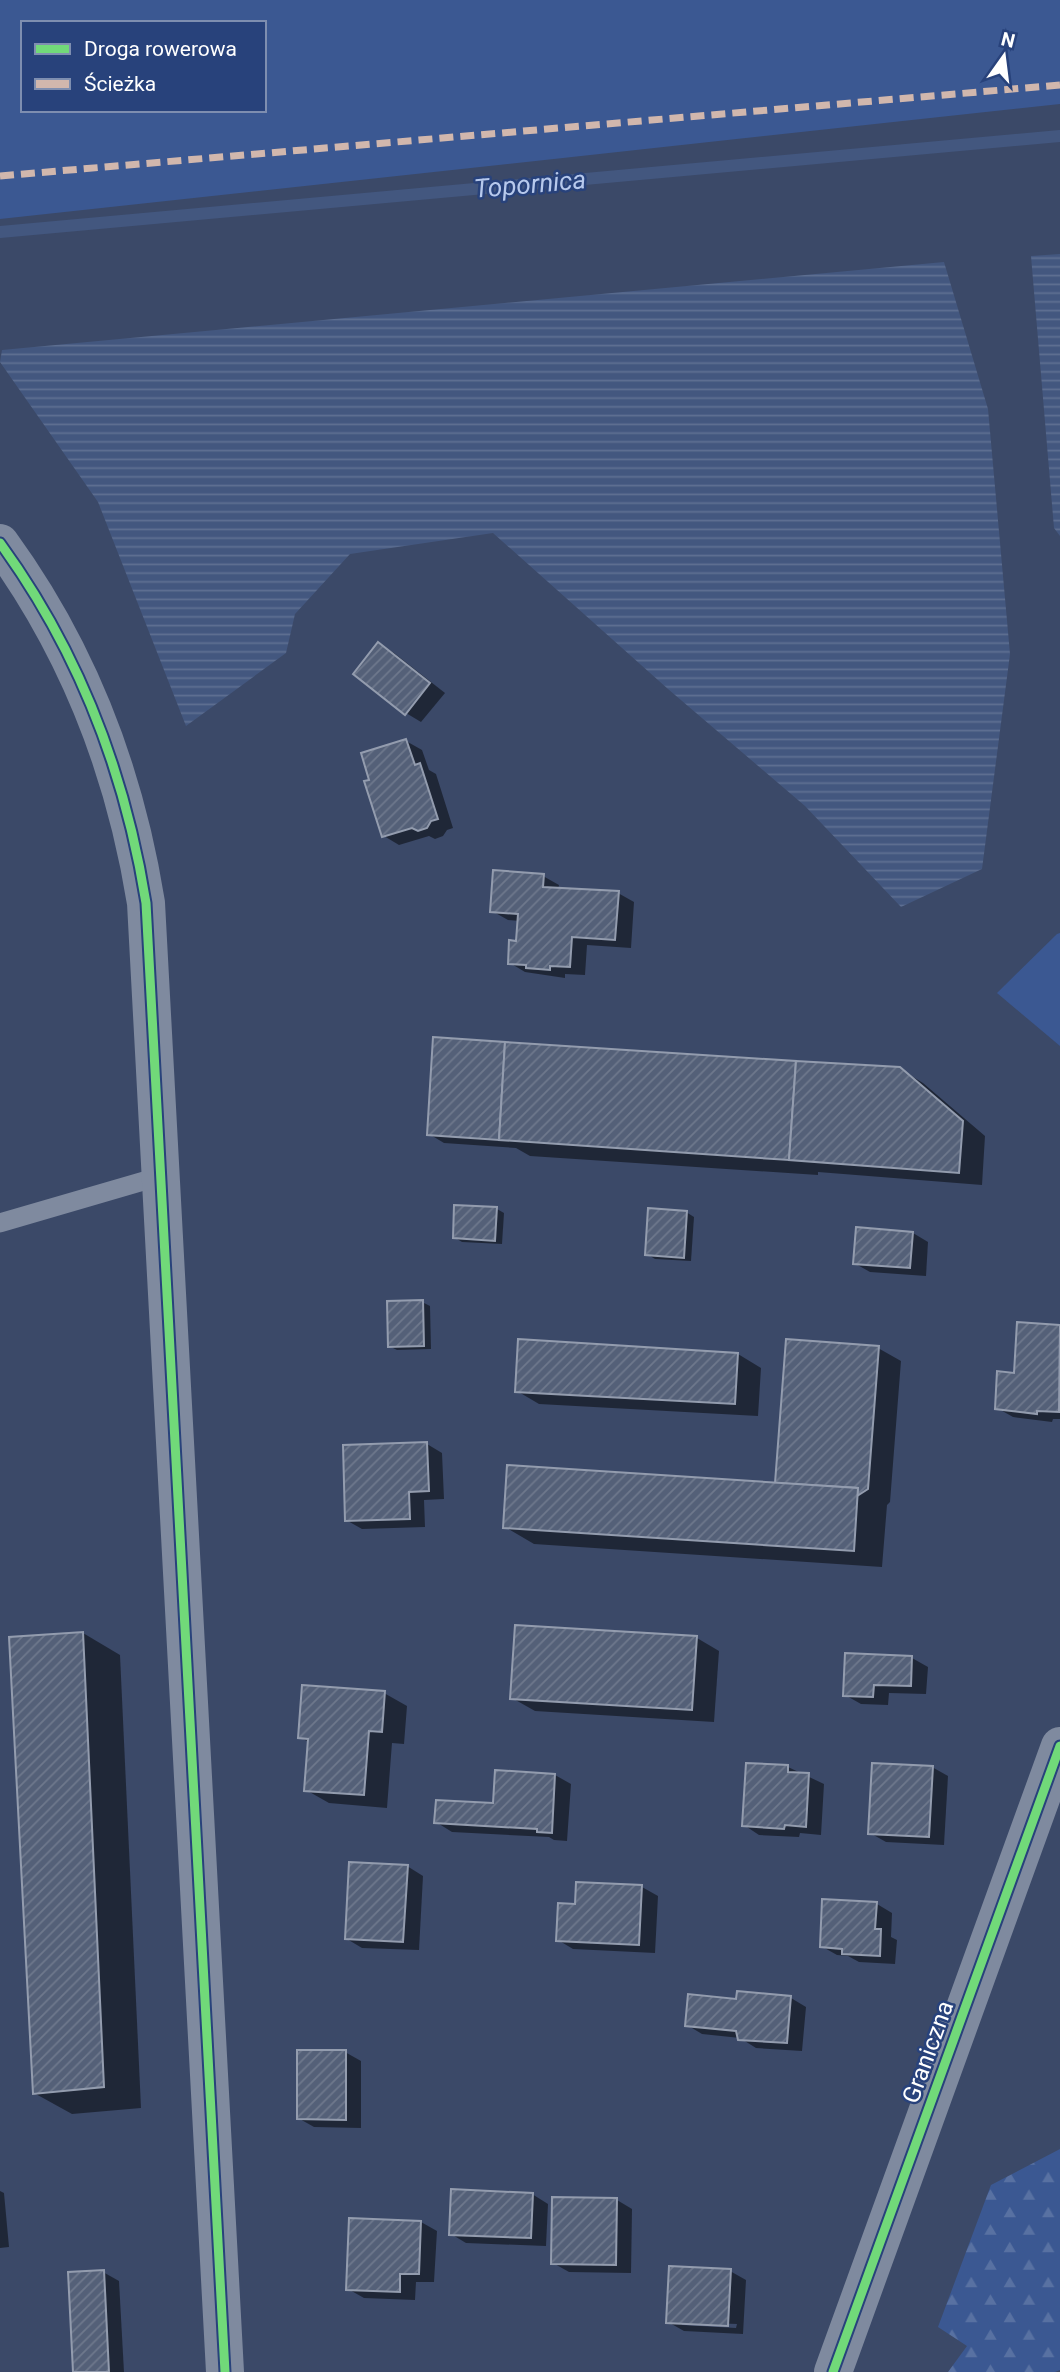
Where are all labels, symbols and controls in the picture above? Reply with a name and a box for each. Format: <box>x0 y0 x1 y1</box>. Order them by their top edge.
legend <box>21 21 266 112</box>
north arrow <box>969 21 1039 91</box>
text: N <box>999 27 1017 53</box>
text: Droga rowerowa <box>84 37 237 61</box>
text: Ścieżka <box>84 72 156 96</box>
water label: Topornica <box>473 164 587 204</box>
street label: Graniczna <box>897 1997 959 2107</box>

